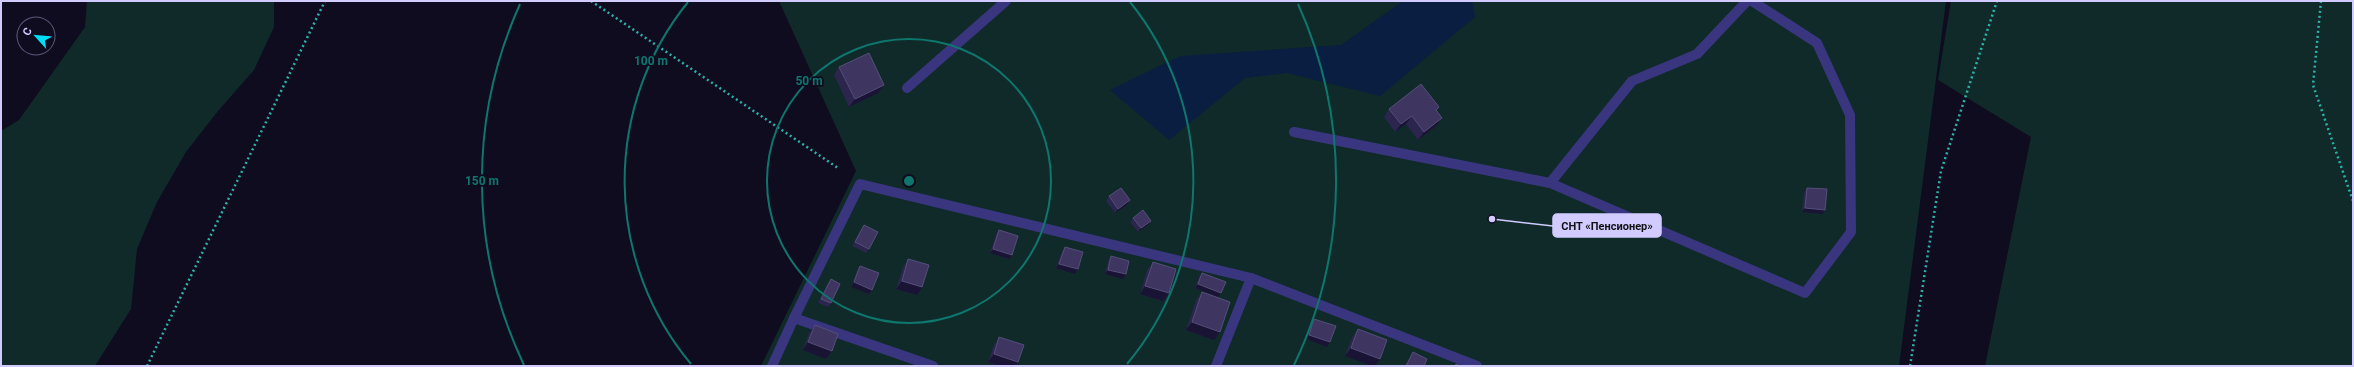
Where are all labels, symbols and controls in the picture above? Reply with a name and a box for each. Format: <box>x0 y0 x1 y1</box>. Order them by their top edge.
north arrow <box>16 16 56 56</box>
text: С <box>20 26 35 38</box>
text: 100 m <box>634 54 668 68</box>
text: 50 m <box>795 74 823 88</box>
text: 150 m <box>465 174 499 188</box>
centre of rings <box>902 174 916 188</box>
callout: СНТ «Пенсионер» <box>1553 214 1661 237</box>
text: СНТ «Пенсионер» <box>1561 220 1653 233</box>

